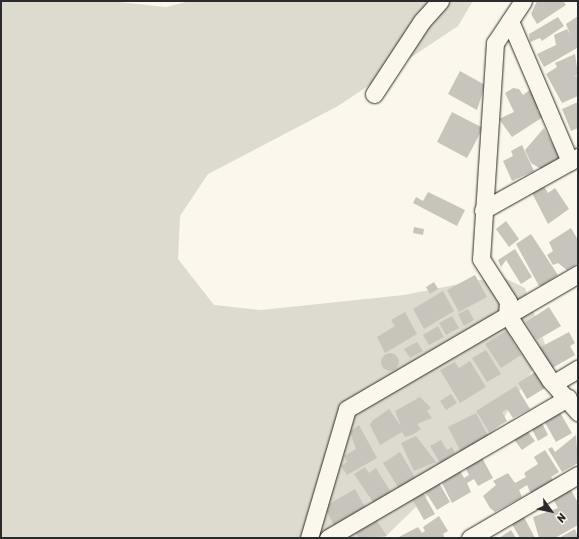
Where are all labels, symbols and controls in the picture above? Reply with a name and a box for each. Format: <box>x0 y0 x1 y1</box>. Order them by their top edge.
north arrow <box>531 491 571 531</box>
text: N <box>551 509 572 526</box>

